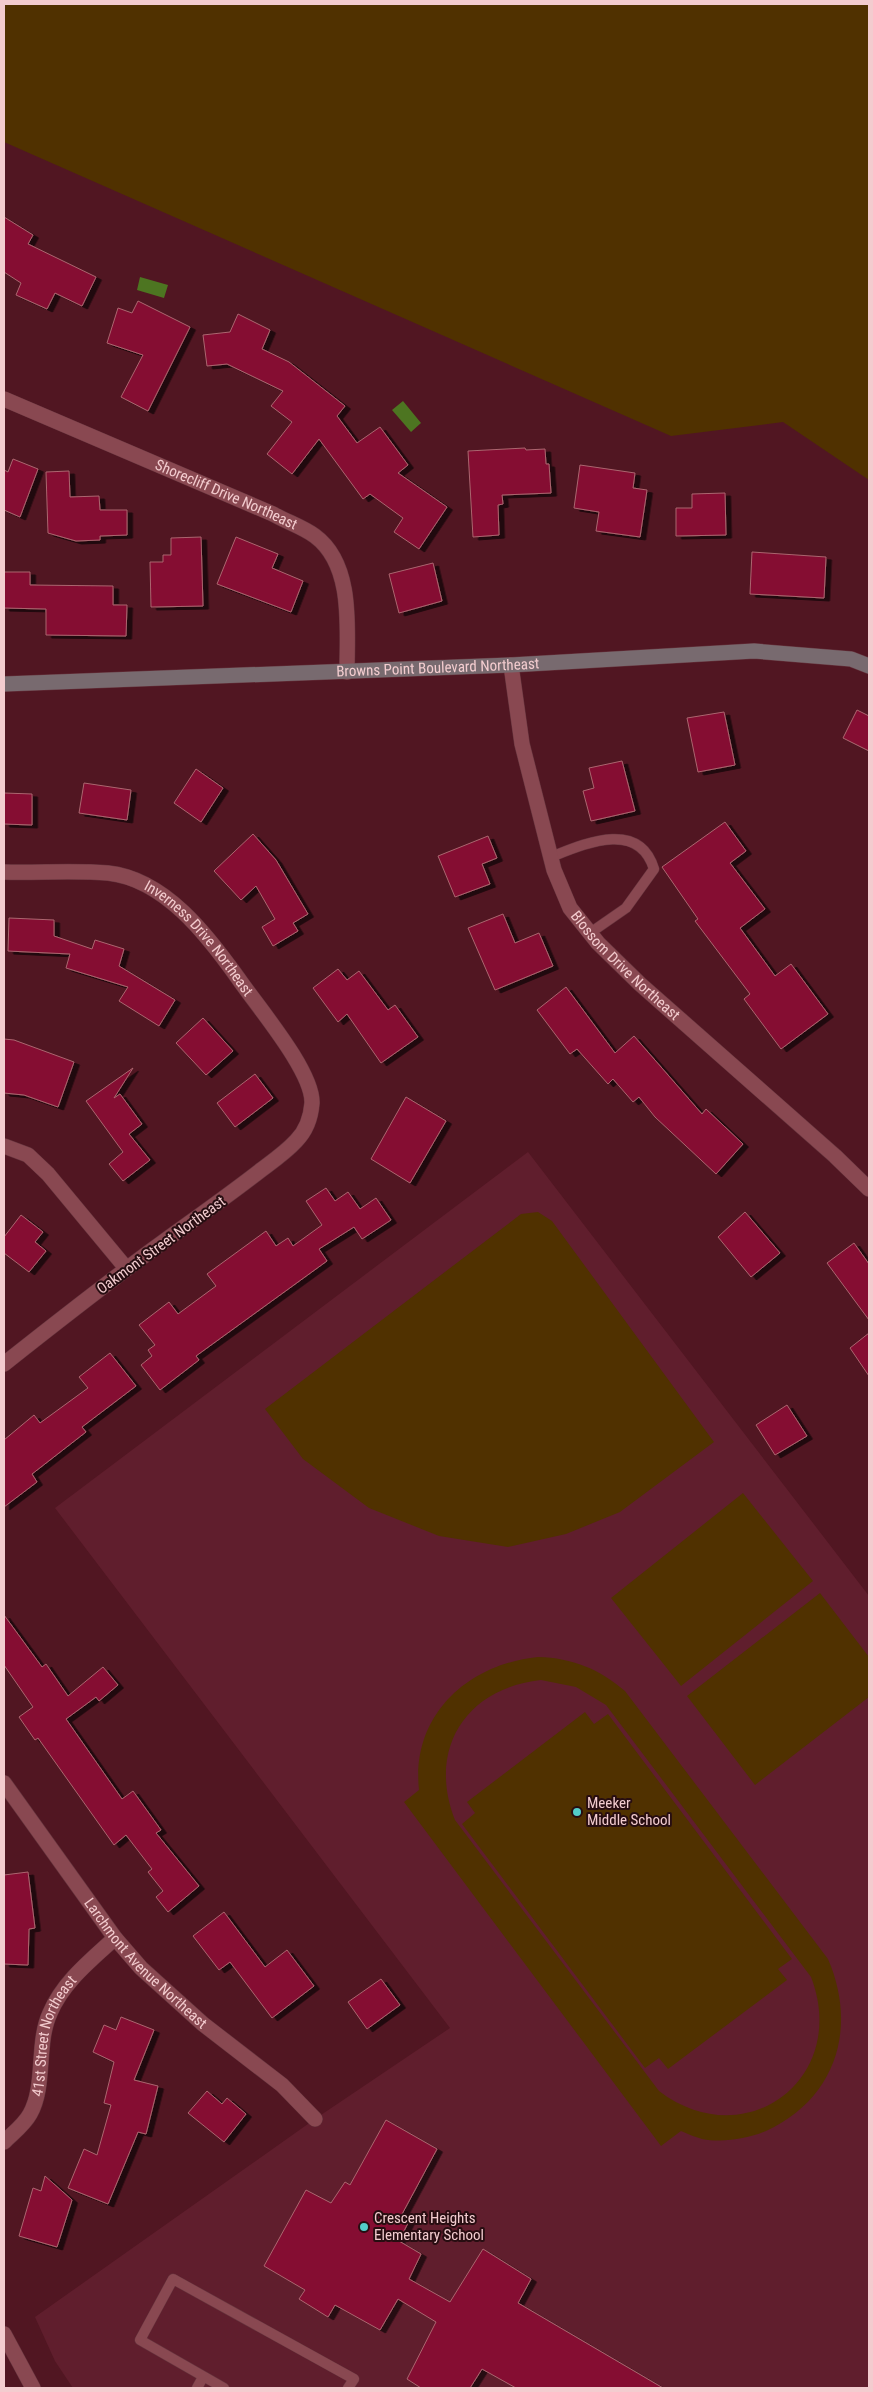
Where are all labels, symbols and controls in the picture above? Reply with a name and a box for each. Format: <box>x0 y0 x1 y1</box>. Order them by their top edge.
street label: Shorecliff Drive Northeast <box>153 456 300 534</box>
street label: Browns Point Boulevard Northeast <box>336 654 540 681</box>
street label: Inverness Drive Northeast <box>141 877 257 1000</box>
street label: Blossom Drive Northeast <box>567 907 684 1024</box>
street label: Oakmont Street Northeast <box>93 1192 229 1298</box>
place label: Meeker Middle School <box>587 1794 671 1829</box>
marker: Meeker Middle School <box>571 1806 583 1818</box>
street label: Larchmont Avenue Northeast <box>80 1895 210 2033</box>
street label: 41st Street Northeast <box>28 1972 80 2098</box>
place label: Crescent Heights Elementary School <box>374 2209 484 2244</box>
marker: Crescent Heights Elementary School <box>358 2221 370 2233</box>

